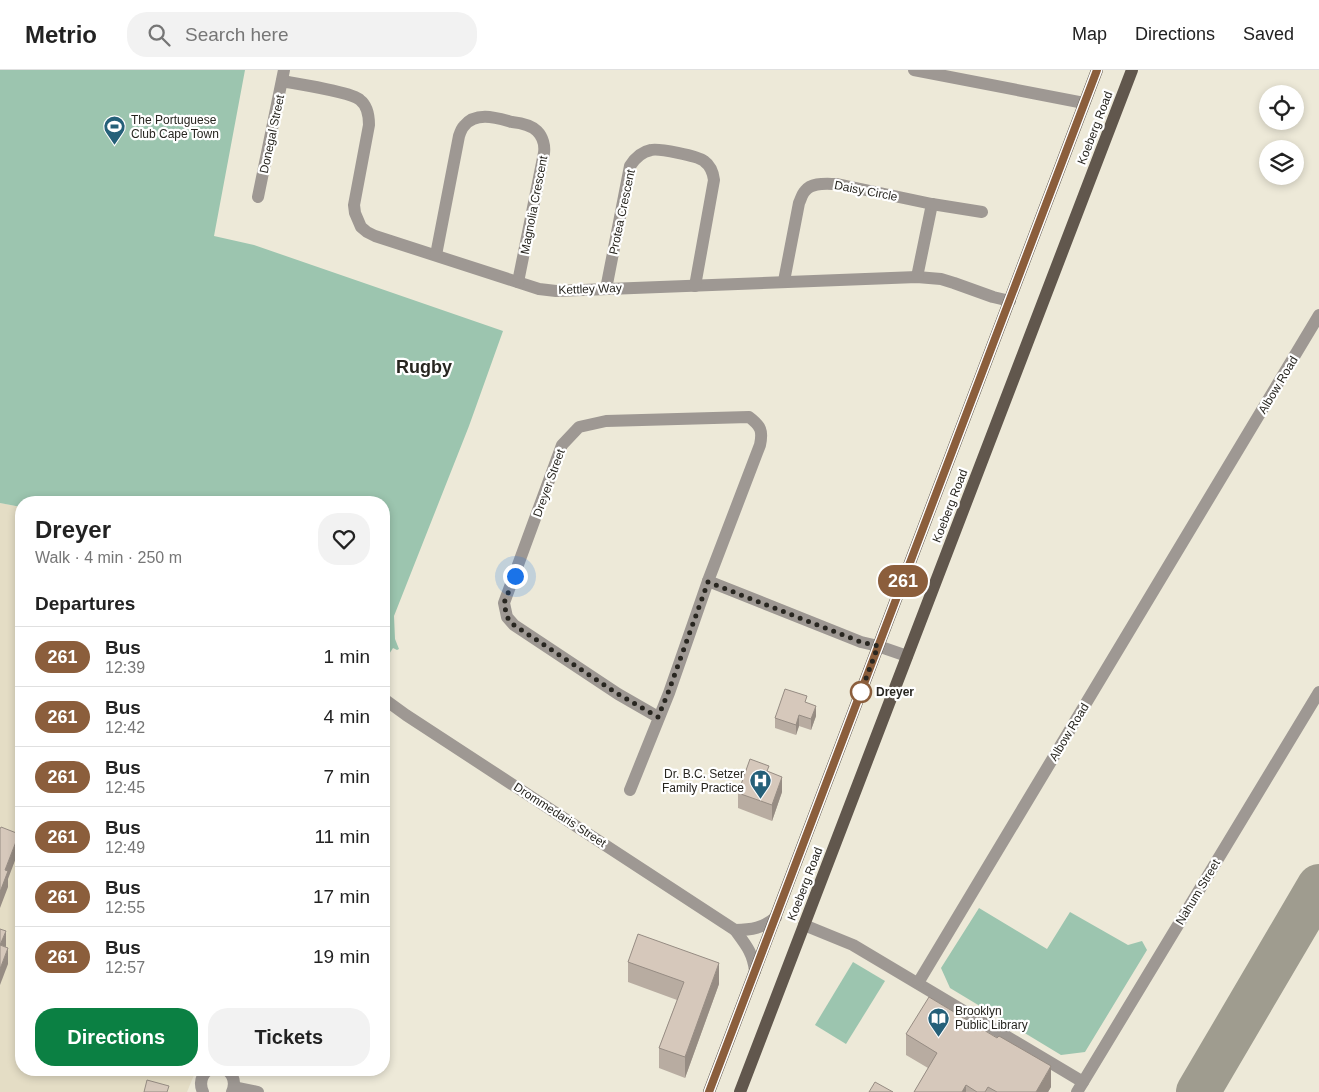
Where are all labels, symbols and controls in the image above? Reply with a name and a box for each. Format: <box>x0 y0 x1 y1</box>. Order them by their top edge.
search box <box>127 12 477 57</box>
text: Metrio <box>25 21 97 48</box>
icon: search <box>145 21 173 49</box>
text: Search here <box>185 24 289 45</box>
text: Map <box>1072 24 1107 44</box>
text: Directions <box>1135 24 1215 44</box>
text: Saved <box>1243 24 1294 44</box>
map controls <box>1259 85 1304 185</box>
button: locate <box>1259 85 1304 130</box>
street label: Koeberg Road <box>1075 89 1115 167</box>
street label: Donegal Street <box>257 93 287 175</box>
place label: The Portuguese Club Cape Town <box>131 113 219 141</box>
sports icon: The Portuguese Club Cape Town <box>103 115 127 146</box>
button: layers <box>1259 140 1304 185</box>
street label: Magnolia Crescent <box>518 154 551 255</box>
street label: Protea Crescent <box>606 167 638 256</box>
street label: Daisy Circle <box>833 178 899 204</box>
street label: Kettley Way <box>558 281 622 297</box>
street label: Albow Road <box>1255 354 1301 416</box>
district label: Rugby <box>396 357 452 377</box>
street label: Dreyer Street <box>530 446 568 519</box>
street label: Koeberg Road <box>930 467 970 545</box>
button: heart <box>318 513 370 565</box>
text: Dreyer <box>35 516 111 543</box>
text: Walk · 4 min · 250 m <box>35 549 182 566</box>
your location <box>503 564 528 589</box>
line badge: 261 <box>874 565 932 597</box>
text: 261 <box>888 571 918 591</box>
text: Departures <box>35 593 135 614</box>
text: Bus <box>105 637 141 658</box>
text: 1 min <box>324 646 370 667</box>
text: 261 <box>47 647 78 667</box>
text: 12:39 <box>105 659 145 676</box>
marker: Dreyer <box>850 681 872 703</box>
place label: Dreyer <box>876 685 914 699</box>
text: Bus <box>105 697 141 718</box>
street label: Albow Road <box>1046 701 1092 763</box>
text: 4 min <box>324 706 370 727</box>
text: 261 <box>47 707 78 727</box>
text: 12:42 <box>105 719 145 736</box>
text: Bus <box>105 757 141 778</box>
text: 7 min <box>324 766 370 787</box>
text: 261 <box>47 767 78 787</box>
place label: Dr. B.C. Setzer Family Practice <box>662 767 744 795</box>
hospital icon: Dr. B.C. Setzer Family Practice <box>748 769 772 800</box>
text: 12:45 <box>105 779 145 796</box>
street label: Drommedaris Street <box>511 780 609 850</box>
text: Bus <box>105 817 141 838</box>
text: 11 min <box>314 826 370 847</box>
text: 261 <box>47 827 78 847</box>
text: 12:49 <box>105 839 145 856</box>
street label: Koeberg Road <box>785 845 825 923</box>
street label: Nahum Street <box>1173 856 1223 927</box>
text: Bus <box>105 877 141 898</box>
text: 17 min <box>313 886 370 907</box>
text: 261 <box>47 887 78 907</box>
text: 12:55 <box>105 899 145 916</box>
text: Bus <box>105 937 141 958</box>
text: 19 min <box>313 946 370 967</box>
text: 261 <box>47 947 78 967</box>
text: 12:57 <box>105 959 145 976</box>
place label: Brooklyn Public Library <box>955 1004 1028 1032</box>
library icon: Brooklyn Public Library <box>927 1006 951 1037</box>
button: Directions <box>35 1008 198 1066</box>
button: Tickets <box>208 1008 370 1066</box>

